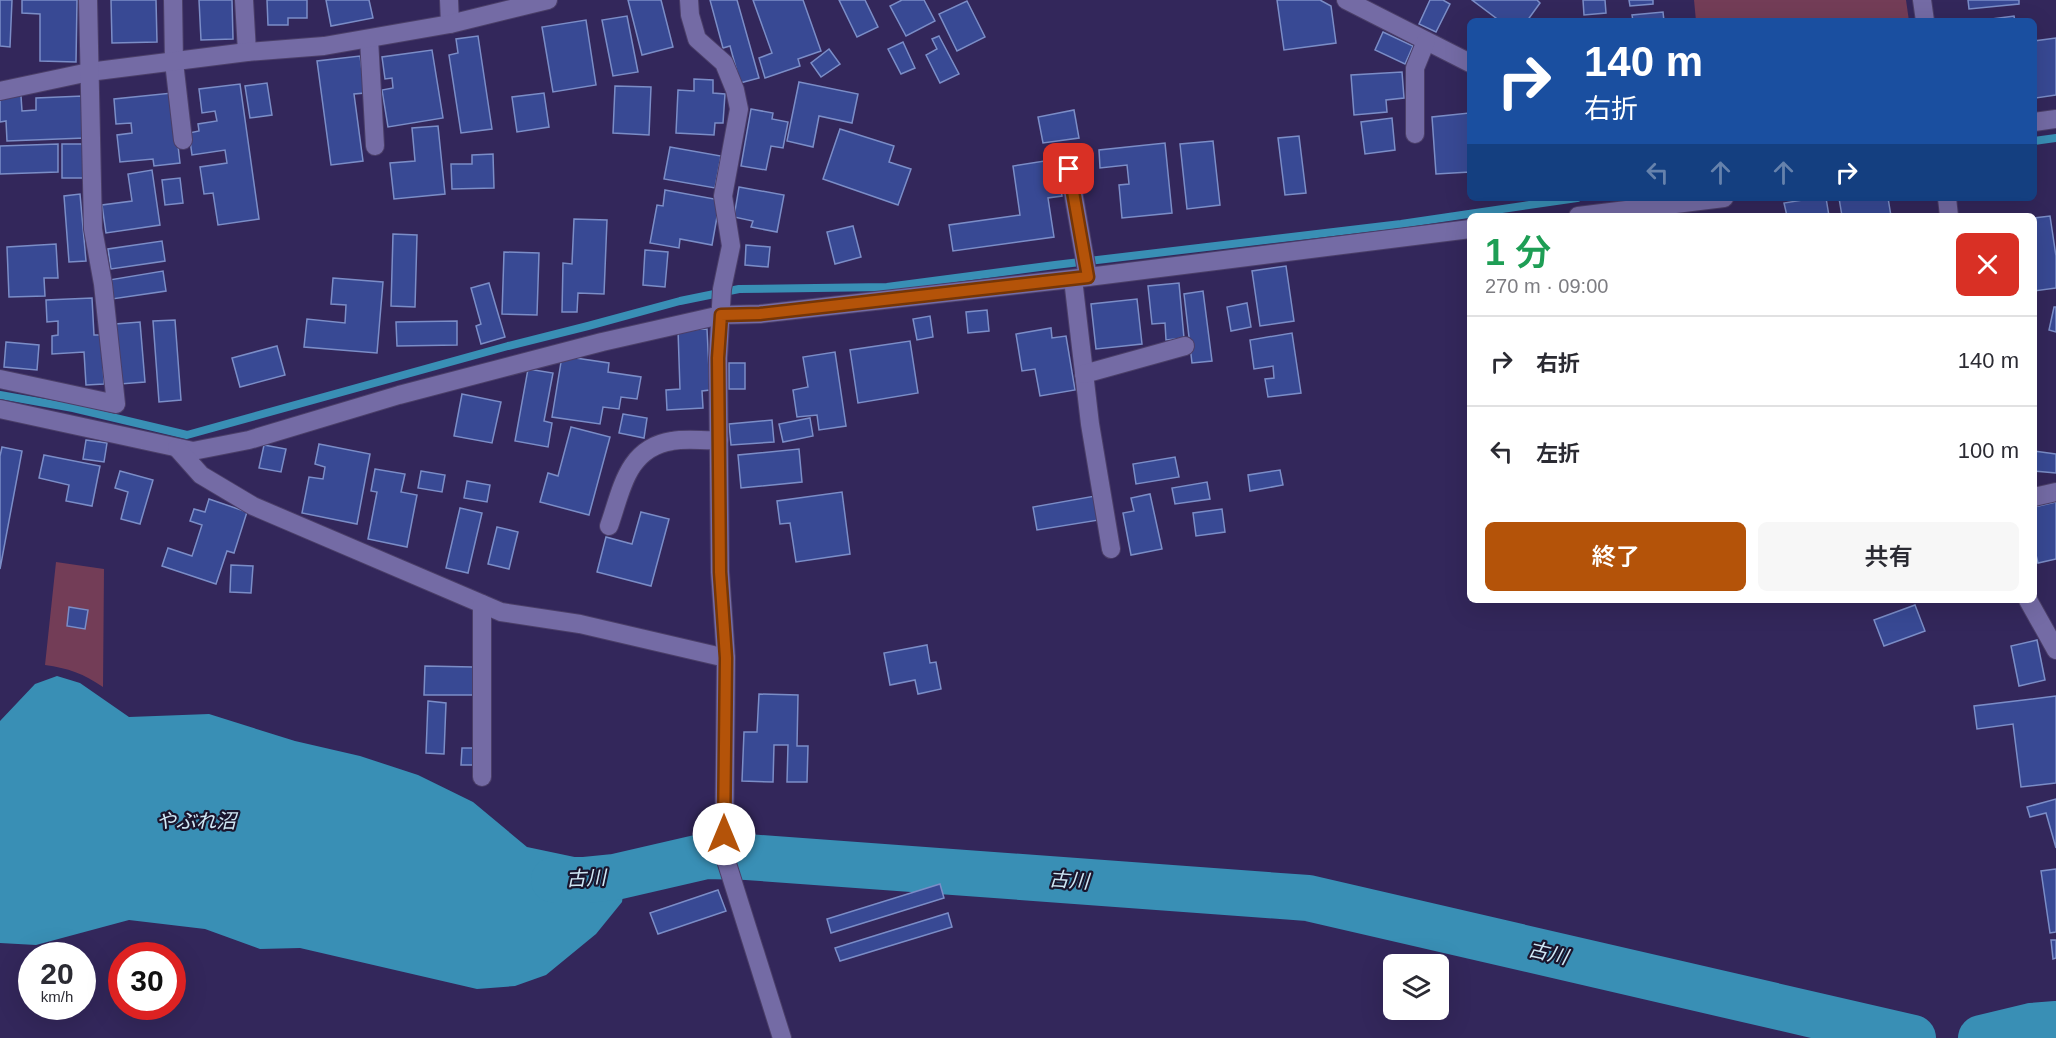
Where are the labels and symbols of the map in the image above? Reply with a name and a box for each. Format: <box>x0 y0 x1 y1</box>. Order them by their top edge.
pin <box>1043 143 1094 194</box>
position arrow <box>692 802 756 866</box>
water label: やぶれ沼 <box>156 810 239 832</box>
water label: 古川 <box>566 866 608 890</box>
water label: 古川 <box>1048 868 1092 893</box>
water label: 古川 <box>1526 938 1572 969</box>
speed limit sign: 30 <box>108 942 186 1020</box>

